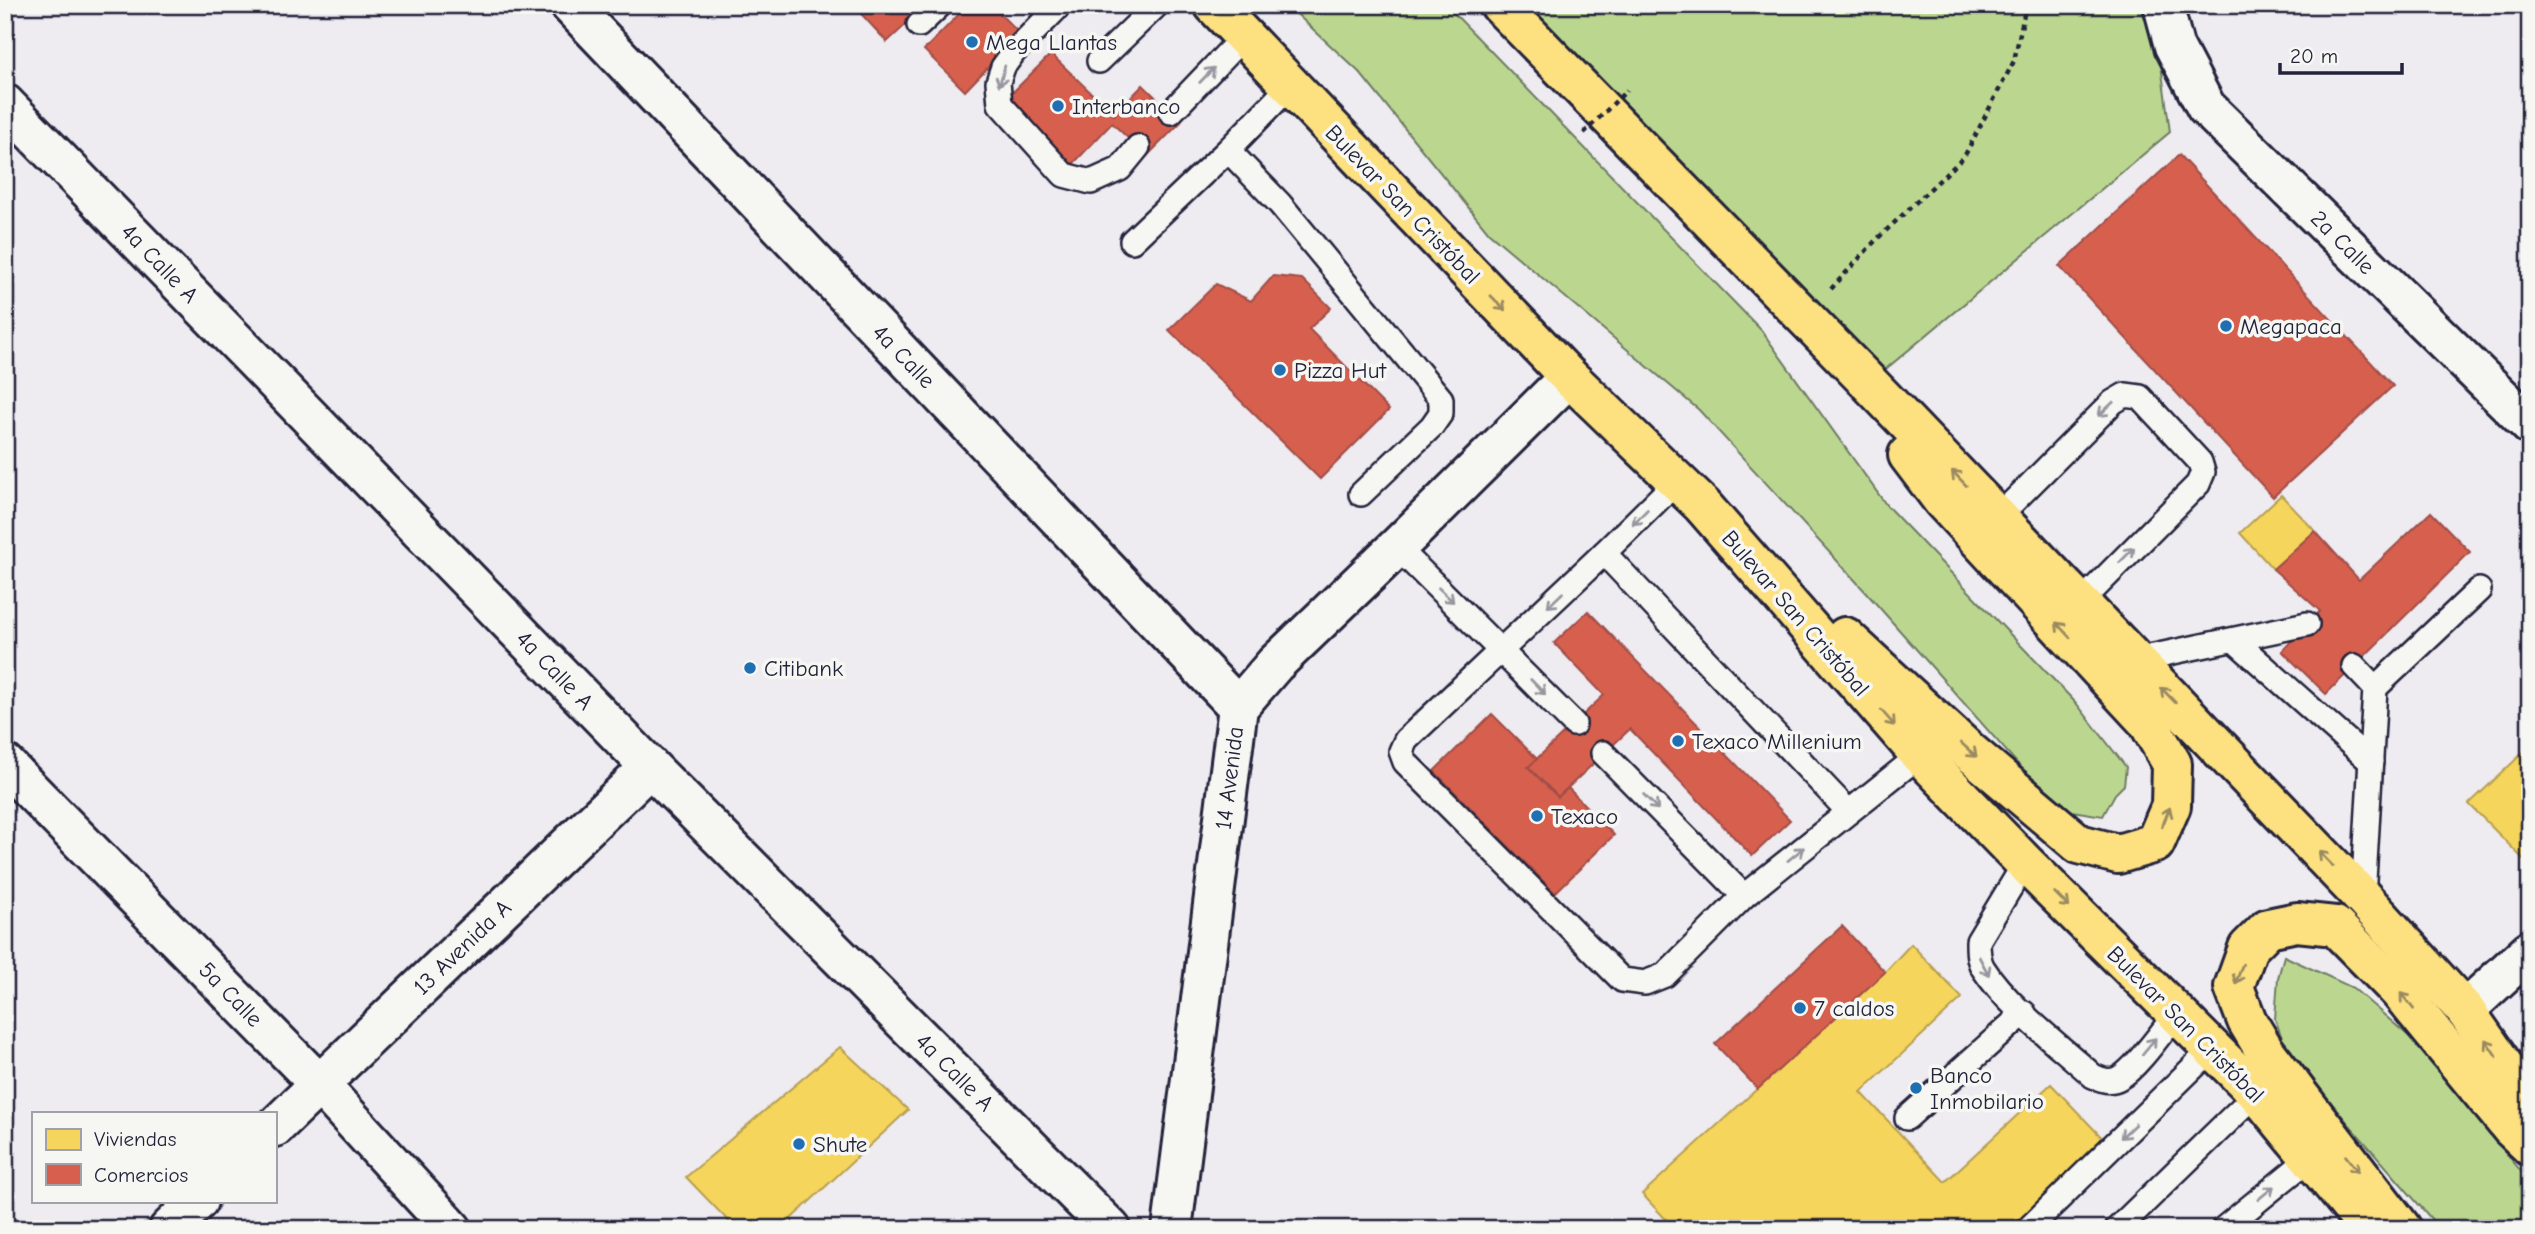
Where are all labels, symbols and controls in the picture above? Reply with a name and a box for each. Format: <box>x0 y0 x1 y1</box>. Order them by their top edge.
place label: Mega Llantas <box>986 29 1117 56</box>
scale bar <box>2280 32 2402 76</box>
marker: Mega Llantas <box>964 34 980 50</box>
text: 20 m <box>2290 44 2338 68</box>
one-way arrow <box>994 64 1007 86</box>
one-way arrow <box>1199 66 1216 83</box>
place label: Interbanco <box>1072 93 1180 120</box>
marker: Interbanco <box>1050 98 1066 114</box>
street label: Bulevar San Cristóbal <box>1320 119 1486 290</box>
street label: 2a Calle <box>2305 205 2380 280</box>
street label: 4a Calle A <box>115 218 204 308</box>
one-way arrow <box>1489 294 1506 311</box>
place label: Megapaca <box>2240 313 2342 340</box>
marker: Megapaca <box>2218 318 2234 334</box>
street label: 4a Calle <box>867 319 941 394</box>
place label: Pizza Hut <box>1294 357 1387 384</box>
marker: Pizza Hut <box>1272 362 1288 378</box>
one-way arrow <box>2097 401 2115 417</box>
one-way arrow <box>1951 470 1968 487</box>
one-way arrow <box>1632 508 1649 525</box>
street label: Bulevar San Cristóbal <box>1716 525 1875 702</box>
one-way arrow <box>2118 547 2135 564</box>
one-way arrow <box>1437 586 1454 603</box>
one-way arrow <box>1547 592 1564 609</box>
one-way arrow <box>2055 622 2072 639</box>
street label: 4a Calle A <box>510 625 599 715</box>
place label: Citibank <box>764 655 843 682</box>
marker: Citibank <box>742 660 758 676</box>
one-way arrow <box>1530 678 1547 695</box>
one-way arrow <box>2160 686 2177 703</box>
one-way arrow <box>1880 709 1896 727</box>
street label: 14 Avenida <box>1210 725 1249 831</box>
place label: Texaco Millenium <box>1692 728 1862 755</box>
marker: Texaco Millenium <box>1670 733 1686 749</box>
one-way arrow <box>1960 742 1977 759</box>
one-way arrow <box>1642 793 1659 810</box>
place label: Texaco <box>1551 803 1618 830</box>
one-way arrow <box>2160 807 2173 829</box>
marker: Texaco <box>1529 808 1545 824</box>
one-way arrow <box>1786 846 1804 862</box>
one-way arrow <box>2317 851 2334 868</box>
one-way arrow <box>2054 892 2071 909</box>
street label: 13 Avenida A <box>408 894 517 1001</box>
street label: Bulevar San Cristóbal <box>2102 940 2270 1108</box>
one-way arrow <box>1977 955 1991 975</box>
street label: 5a Calle <box>193 956 268 1032</box>
one-way arrow <box>2231 963 2244 985</box>
one-way arrow <box>2399 992 2414 1010</box>
place label: 7 caldos <box>1814 995 1894 1022</box>
marker: 7 caldos <box>1792 1000 1808 1016</box>
street label: 4a Calle A <box>910 1028 999 1117</box>
one-way arrow <box>2141 1038 2157 1056</box>
one-way arrow <box>2484 1039 2499 1058</box>
place label: Banco Inmobilario <box>1930 1062 2044 1115</box>
marker: Banco Inmobilario <box>1908 1080 1924 1096</box>
legend <box>32 1112 276 1202</box>
one-way arrow <box>2120 1122 2137 1139</box>
text: Viviendas <box>94 1127 176 1151</box>
place label: Shute <box>813 1131 867 1158</box>
marker: Shute <box>791 1136 807 1152</box>
one-way arrow <box>2344 1154 2359 1173</box>
text: Comercios <box>94 1163 188 1187</box>
one-way arrow <box>2257 1186 2275 1201</box>

